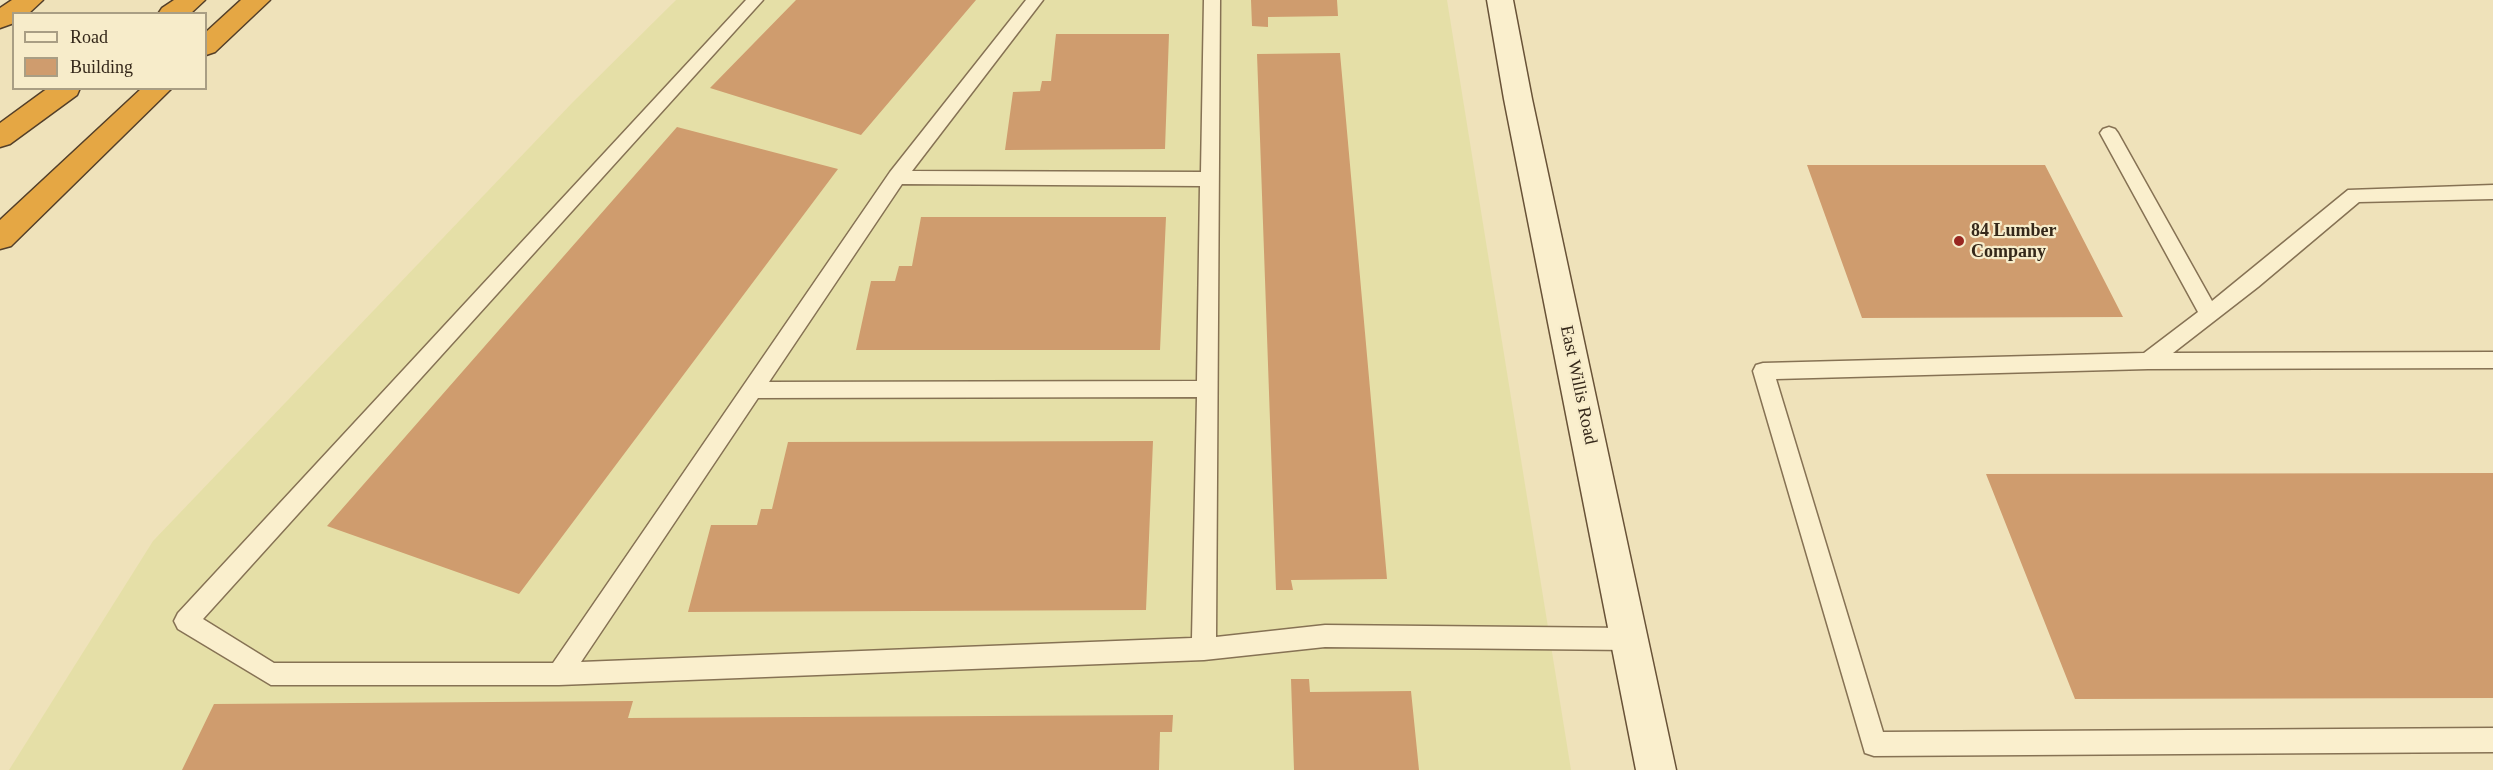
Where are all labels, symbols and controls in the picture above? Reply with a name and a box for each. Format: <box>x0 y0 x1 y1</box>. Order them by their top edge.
legend <box>12 12 207 90</box>
text: Road <box>70 27 108 47</box>
text: Building <box>70 57 133 77</box>
place label: 84 Lumber Company <box>1971 220 2056 262</box>
marker: 84 Lumber Company <box>1952 234 1966 248</box>
street label: East Willis Road <box>1555 323 1601 447</box>

